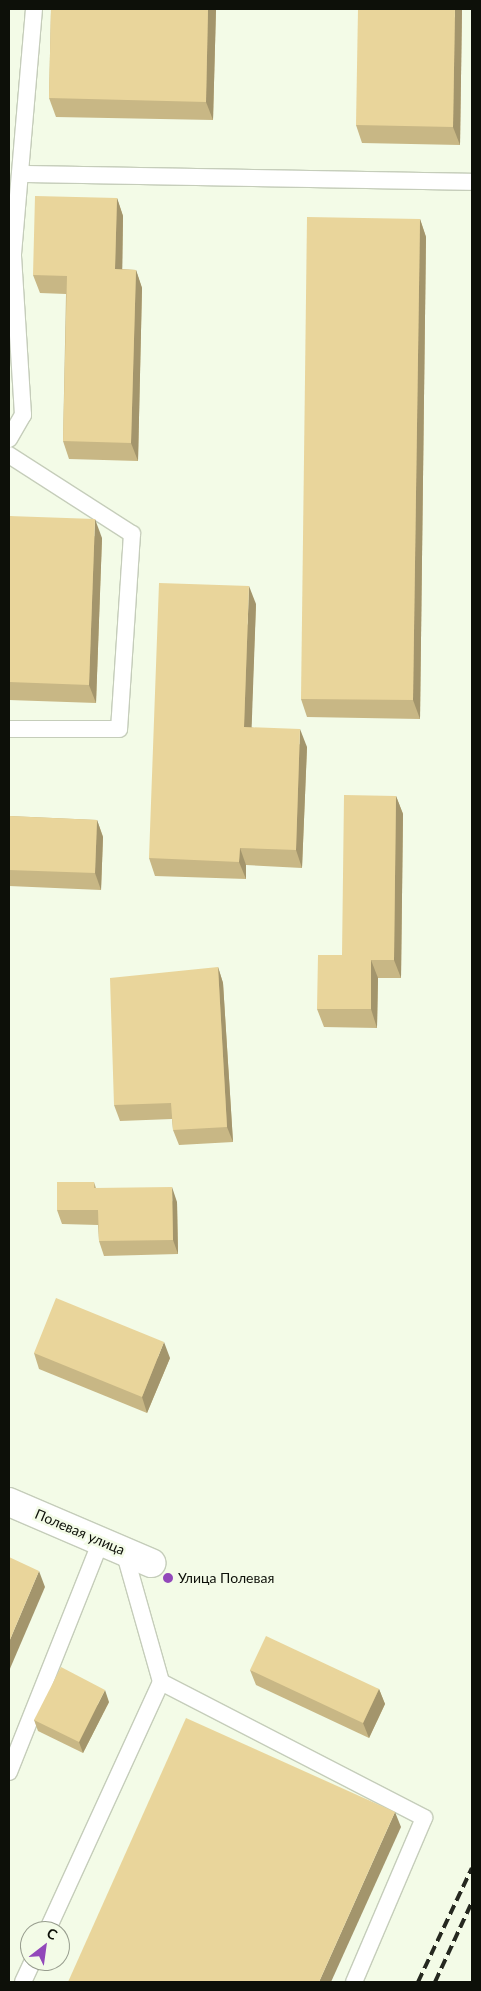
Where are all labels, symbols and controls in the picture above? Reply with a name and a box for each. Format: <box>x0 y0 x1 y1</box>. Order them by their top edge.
street label: Полевая улица <box>33 1506 127 1558</box>
place label: Улица Полевая <box>178 1570 274 1586</box>
marker: Улица Полевая <box>162 1572 174 1584</box>
north arrow <box>20 1921 70 1971</box>
text: С <box>44 1924 61 1943</box>

